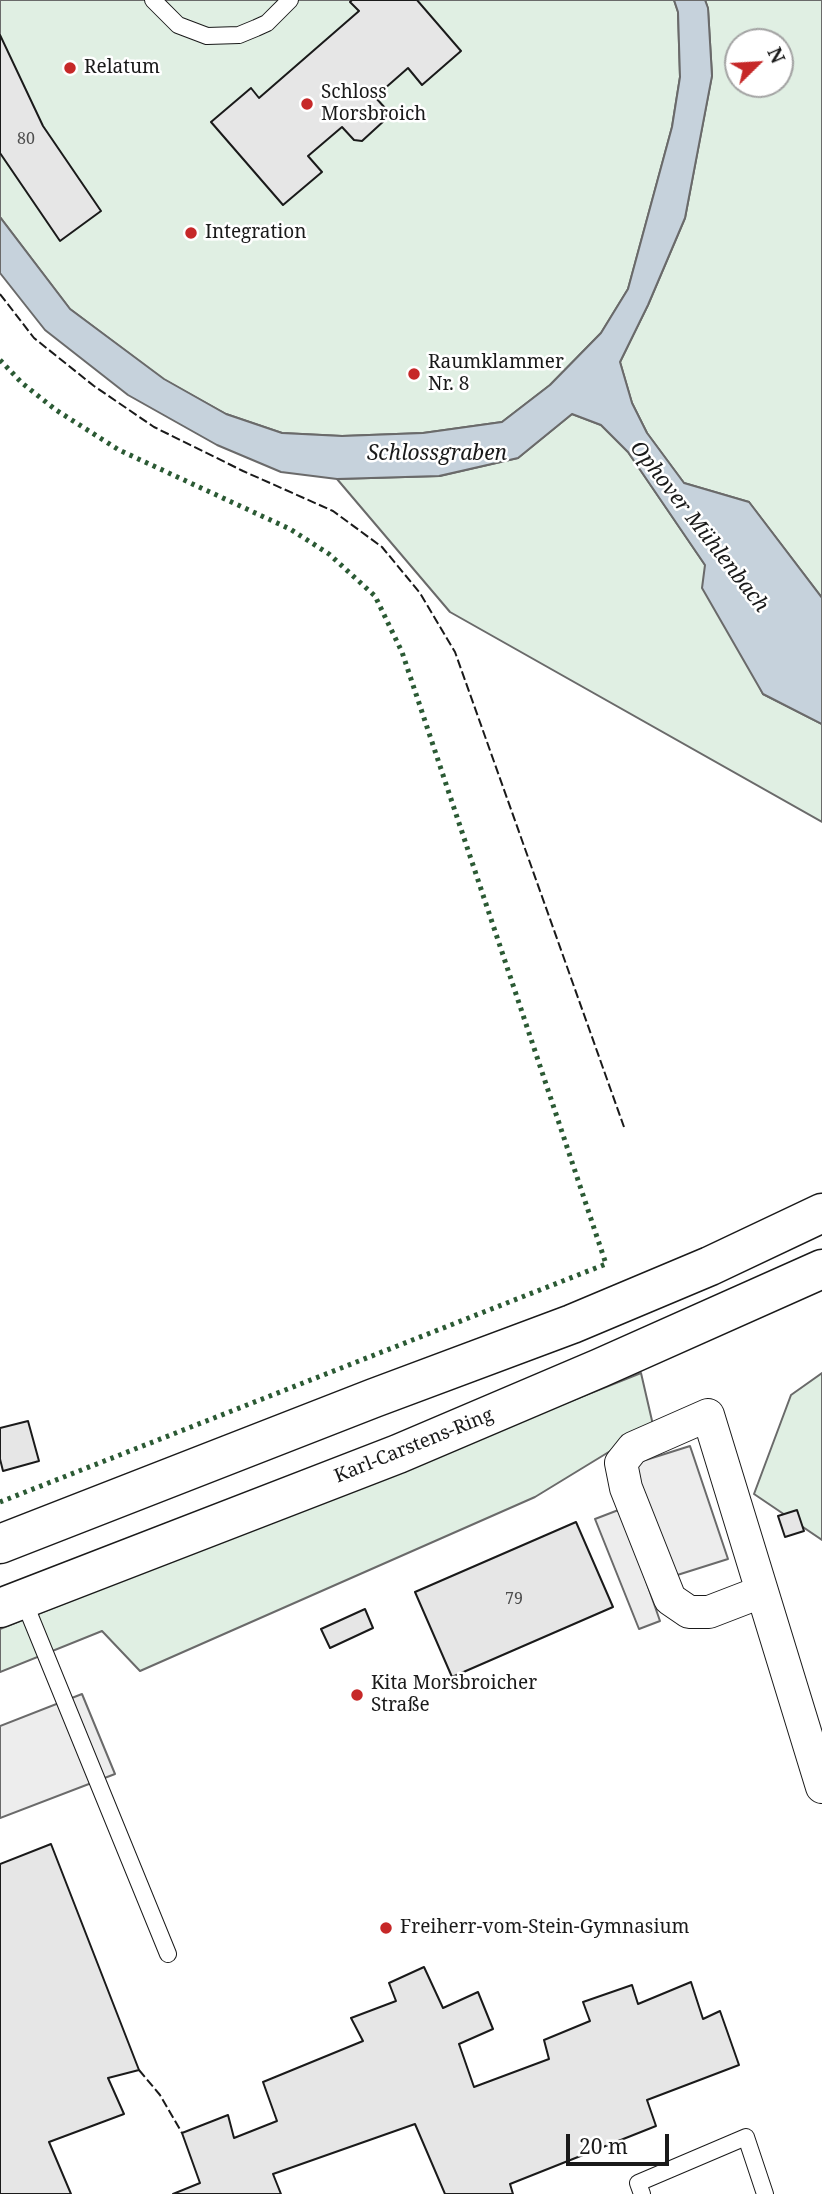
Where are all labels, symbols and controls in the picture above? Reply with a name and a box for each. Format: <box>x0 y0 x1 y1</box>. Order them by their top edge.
north arrow <box>724 28 794 98</box>
text: N <box>761 43 791 67</box>
place label: Relatum <box>84 57 160 79</box>
marker: Relatum <box>62 60 78 76</box>
place label: Schloss Morsbroich <box>321 82 426 126</box>
marker: Schloss Morsbroich <box>299 96 315 112</box>
house number: 80 <box>17 129 35 149</box>
place label: Integration <box>205 222 307 244</box>
marker: Integration <box>183 225 199 241</box>
place label: Raumklammer Nr. 8 <box>428 352 564 396</box>
marker: Raumklammer Nr. 8 <box>406 366 422 382</box>
water label: Ophover Mühlenbach <box>624 436 774 618</box>
water label: Schlossgraben <box>367 441 507 467</box>
street label: Karl-Carstens-Ring <box>331 1404 497 1488</box>
house number: 79 <box>505 1589 523 1609</box>
place label: Kita Morsbroicher Straße <box>371 1673 537 1717</box>
marker: Kita Morsbroicher Straße <box>349 1687 365 1703</box>
place label: Freiherr-vom-Stein-Gymnasium <box>400 1917 690 1939</box>
marker: Freiherr-vom-Stein-Gymnasium <box>378 1920 394 1936</box>
scale bar <box>570 2120 673 2164</box>
text: 20 m <box>579 2132 628 2160</box>

